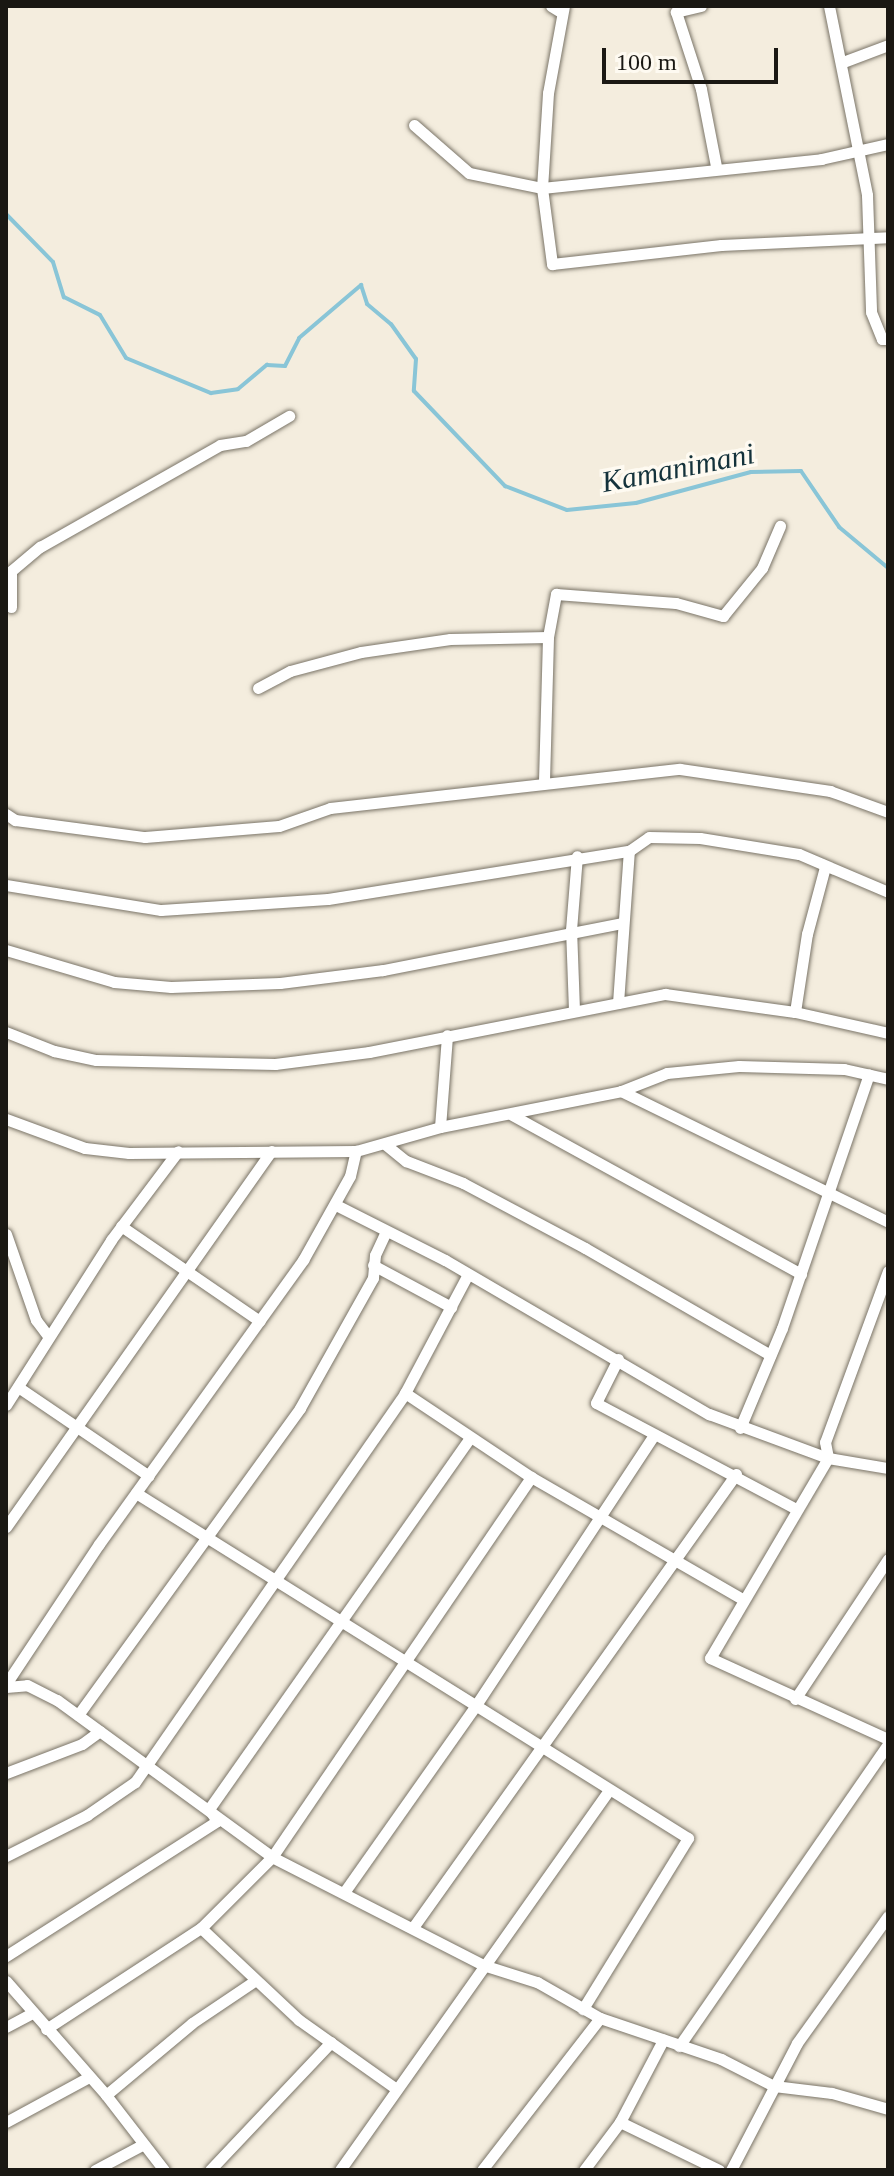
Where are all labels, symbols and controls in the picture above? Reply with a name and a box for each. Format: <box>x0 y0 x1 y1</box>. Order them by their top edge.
scale bar <box>606 32 782 82</box>
text: 100 m <box>616 49 677 75</box>
water label: Kamanimani <box>598 436 758 500</box>

